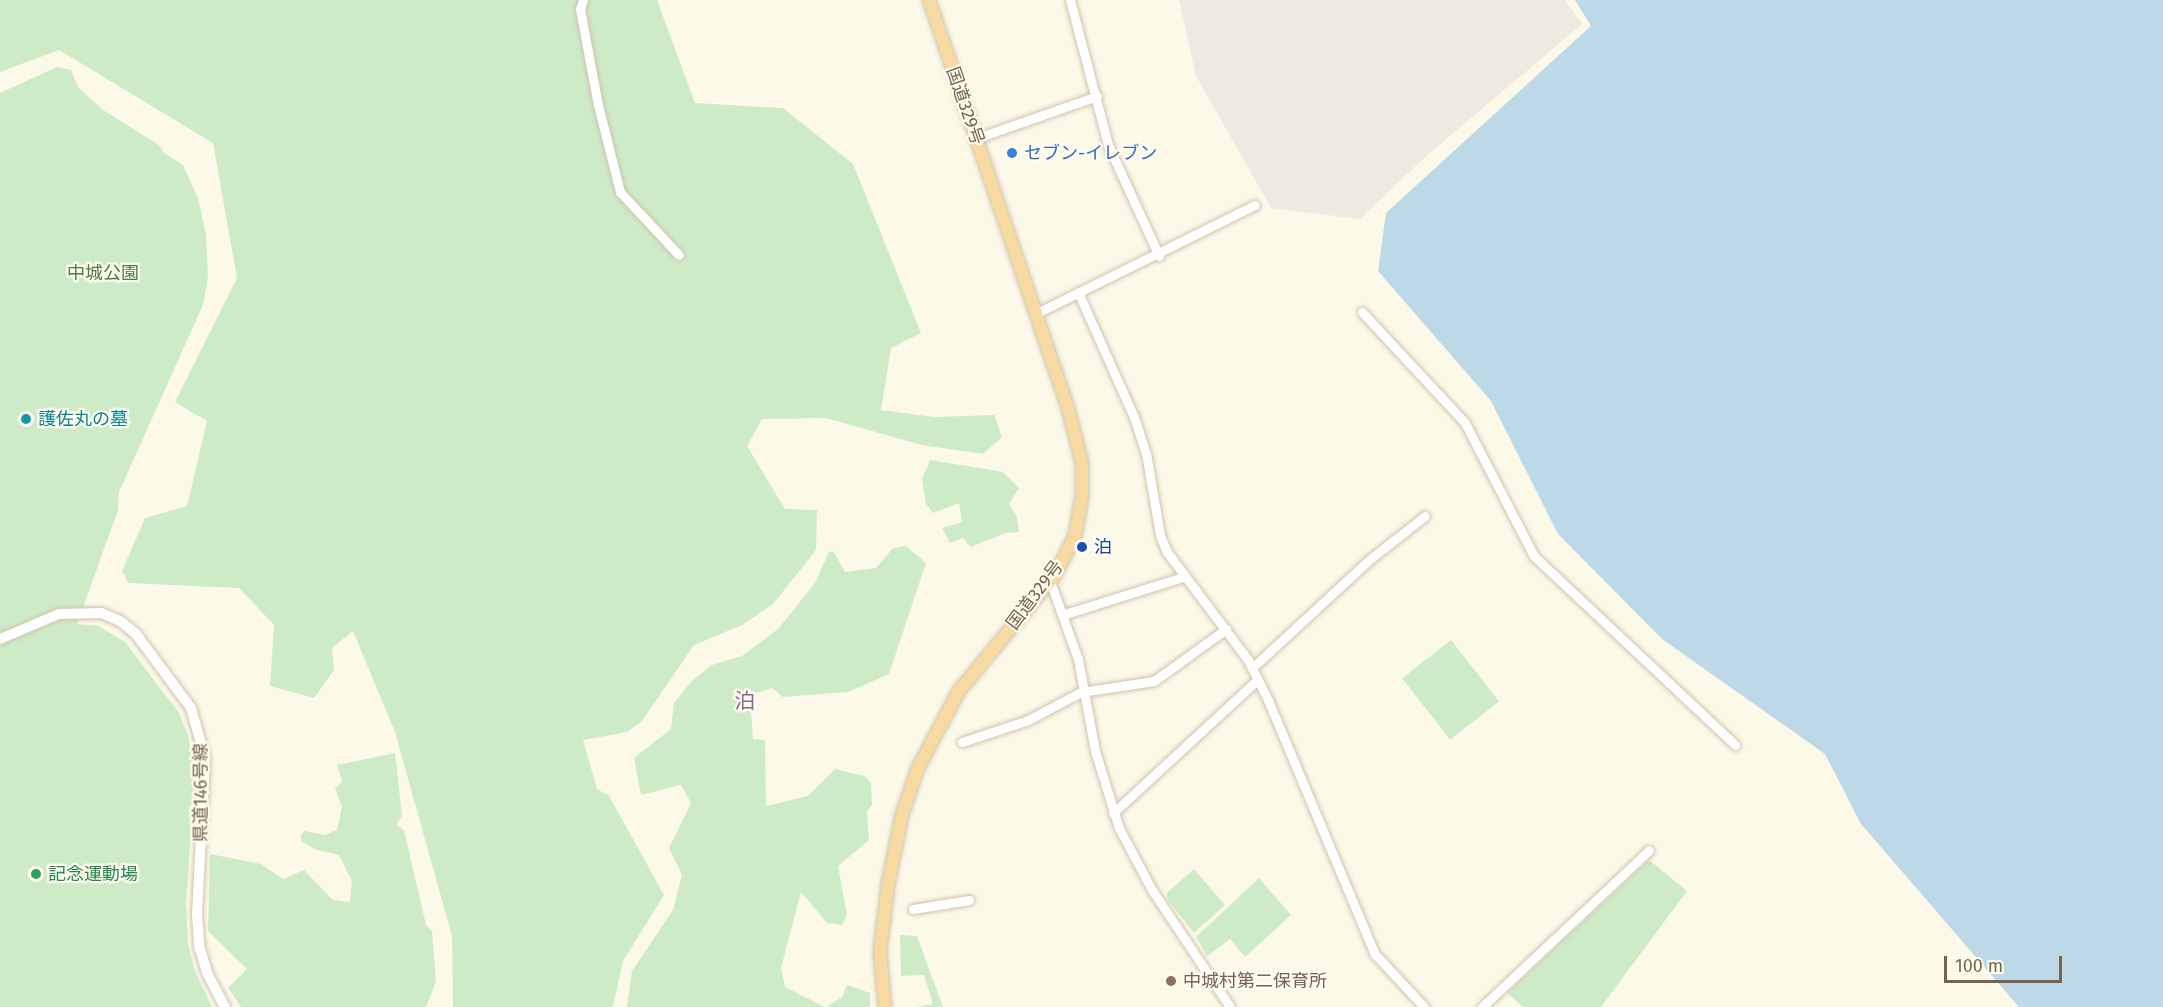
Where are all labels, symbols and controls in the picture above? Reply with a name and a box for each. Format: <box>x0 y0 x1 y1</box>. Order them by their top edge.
street label: 国道329号 <box>942 64 988 148</box>
place label: セブン-イレブン <box>1024 142 1157 164</box>
marker: セブン-イレブン <box>1005 146 1019 160</box>
park label: 中城公園 <box>67 262 139 284</box>
place label: 護佐丸の墓 <box>38 408 128 430</box>
marker: 護佐丸の墓 <box>19 412 33 426</box>
place label: 泊 <box>1094 536 1112 558</box>
marker: 泊 <box>1075 540 1089 554</box>
street label: 国道329号 <box>1002 556 1068 634</box>
district label: 泊 <box>735 688 755 714</box>
street label: 県道146号線 <box>190 744 212 842</box>
place label: 記念運動場 <box>48 863 138 885</box>
marker: 記念運動場 <box>29 867 43 881</box>
scale bar <box>1947 944 2066 982</box>
text: 100 m <box>1955 955 2003 977</box>
place label: 中城村第二保育所 <box>1183 970 1327 992</box>
marker: 中城村第二保育所 <box>1164 974 1178 988</box>

